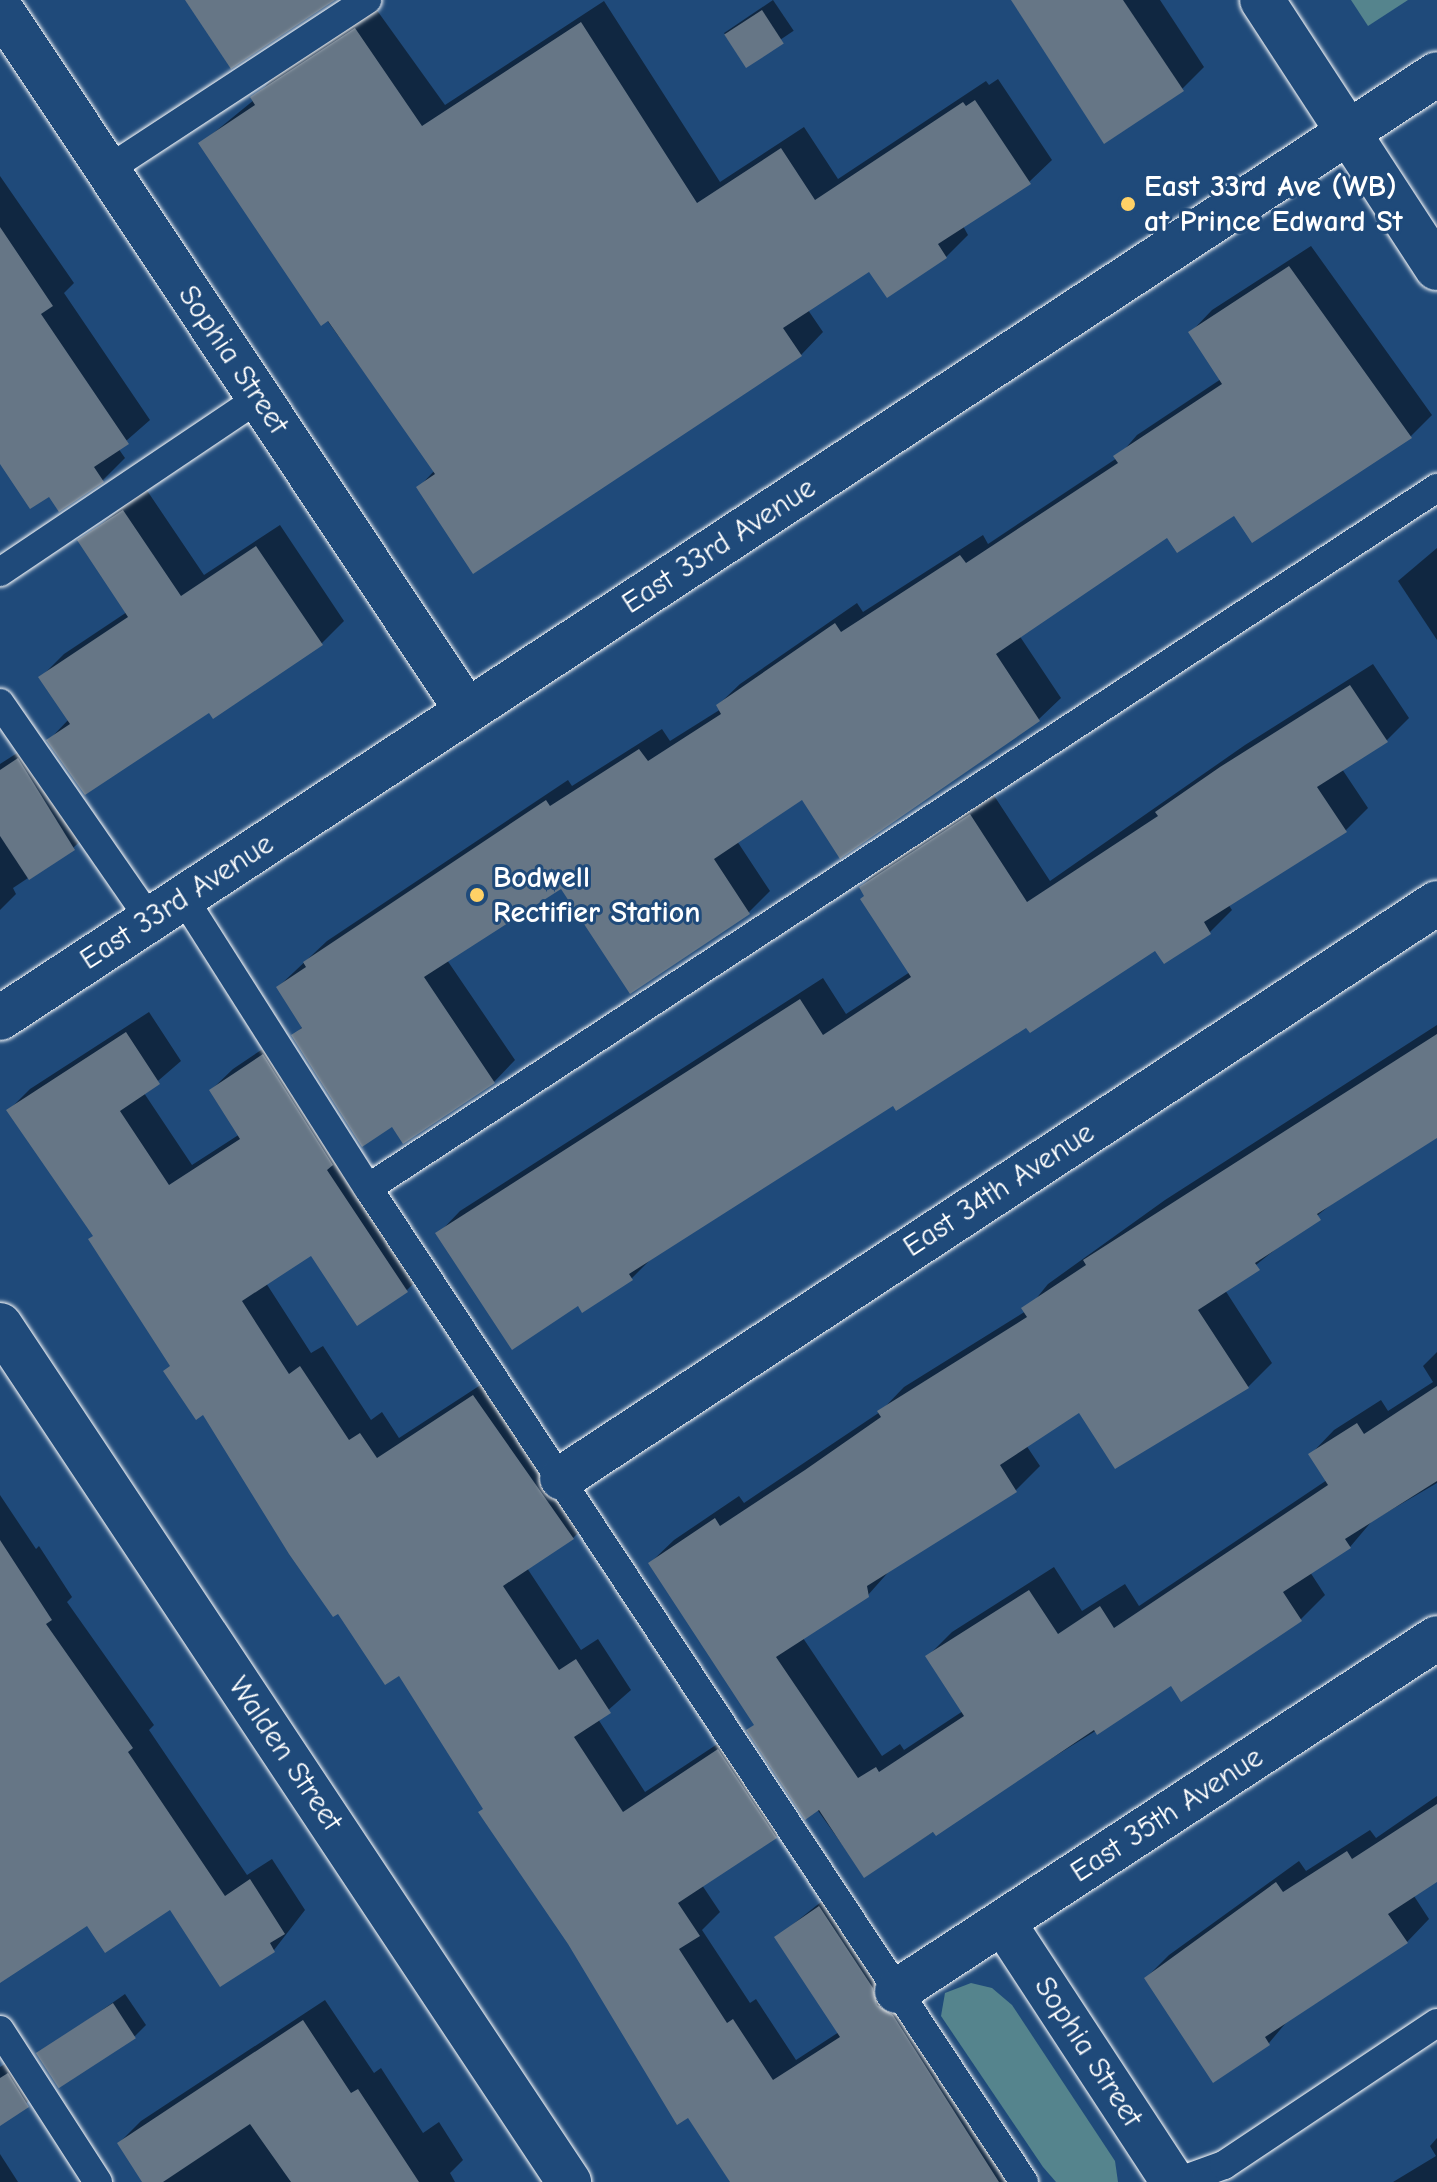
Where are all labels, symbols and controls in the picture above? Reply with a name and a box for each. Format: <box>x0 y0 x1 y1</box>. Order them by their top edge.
place label: East 33rd Ave (WB) at Prince Edward St <box>1144 169 1403 240</box>
marker: East 33rd Ave (WB) at Prince Edward St <box>1119 195 1137 213</box>
street label: Sophia Street <box>170 279 296 441</box>
street label: East 33rd Avenue <box>616 470 822 622</box>
street label: East 33rd Avenue <box>74 826 280 978</box>
place label: Bodwell Rectifier Station <box>493 860 701 930</box>
marker: Bodwell Rectifier Station <box>468 886 486 904</box>
street label: East 34th Avenue <box>897 1115 1101 1265</box>
street label: Walden Street <box>220 1670 350 1838</box>
street label: East 35th Avenue <box>1064 1739 1270 1891</box>
street label: Sophia Street <box>1026 1970 1150 2134</box>

